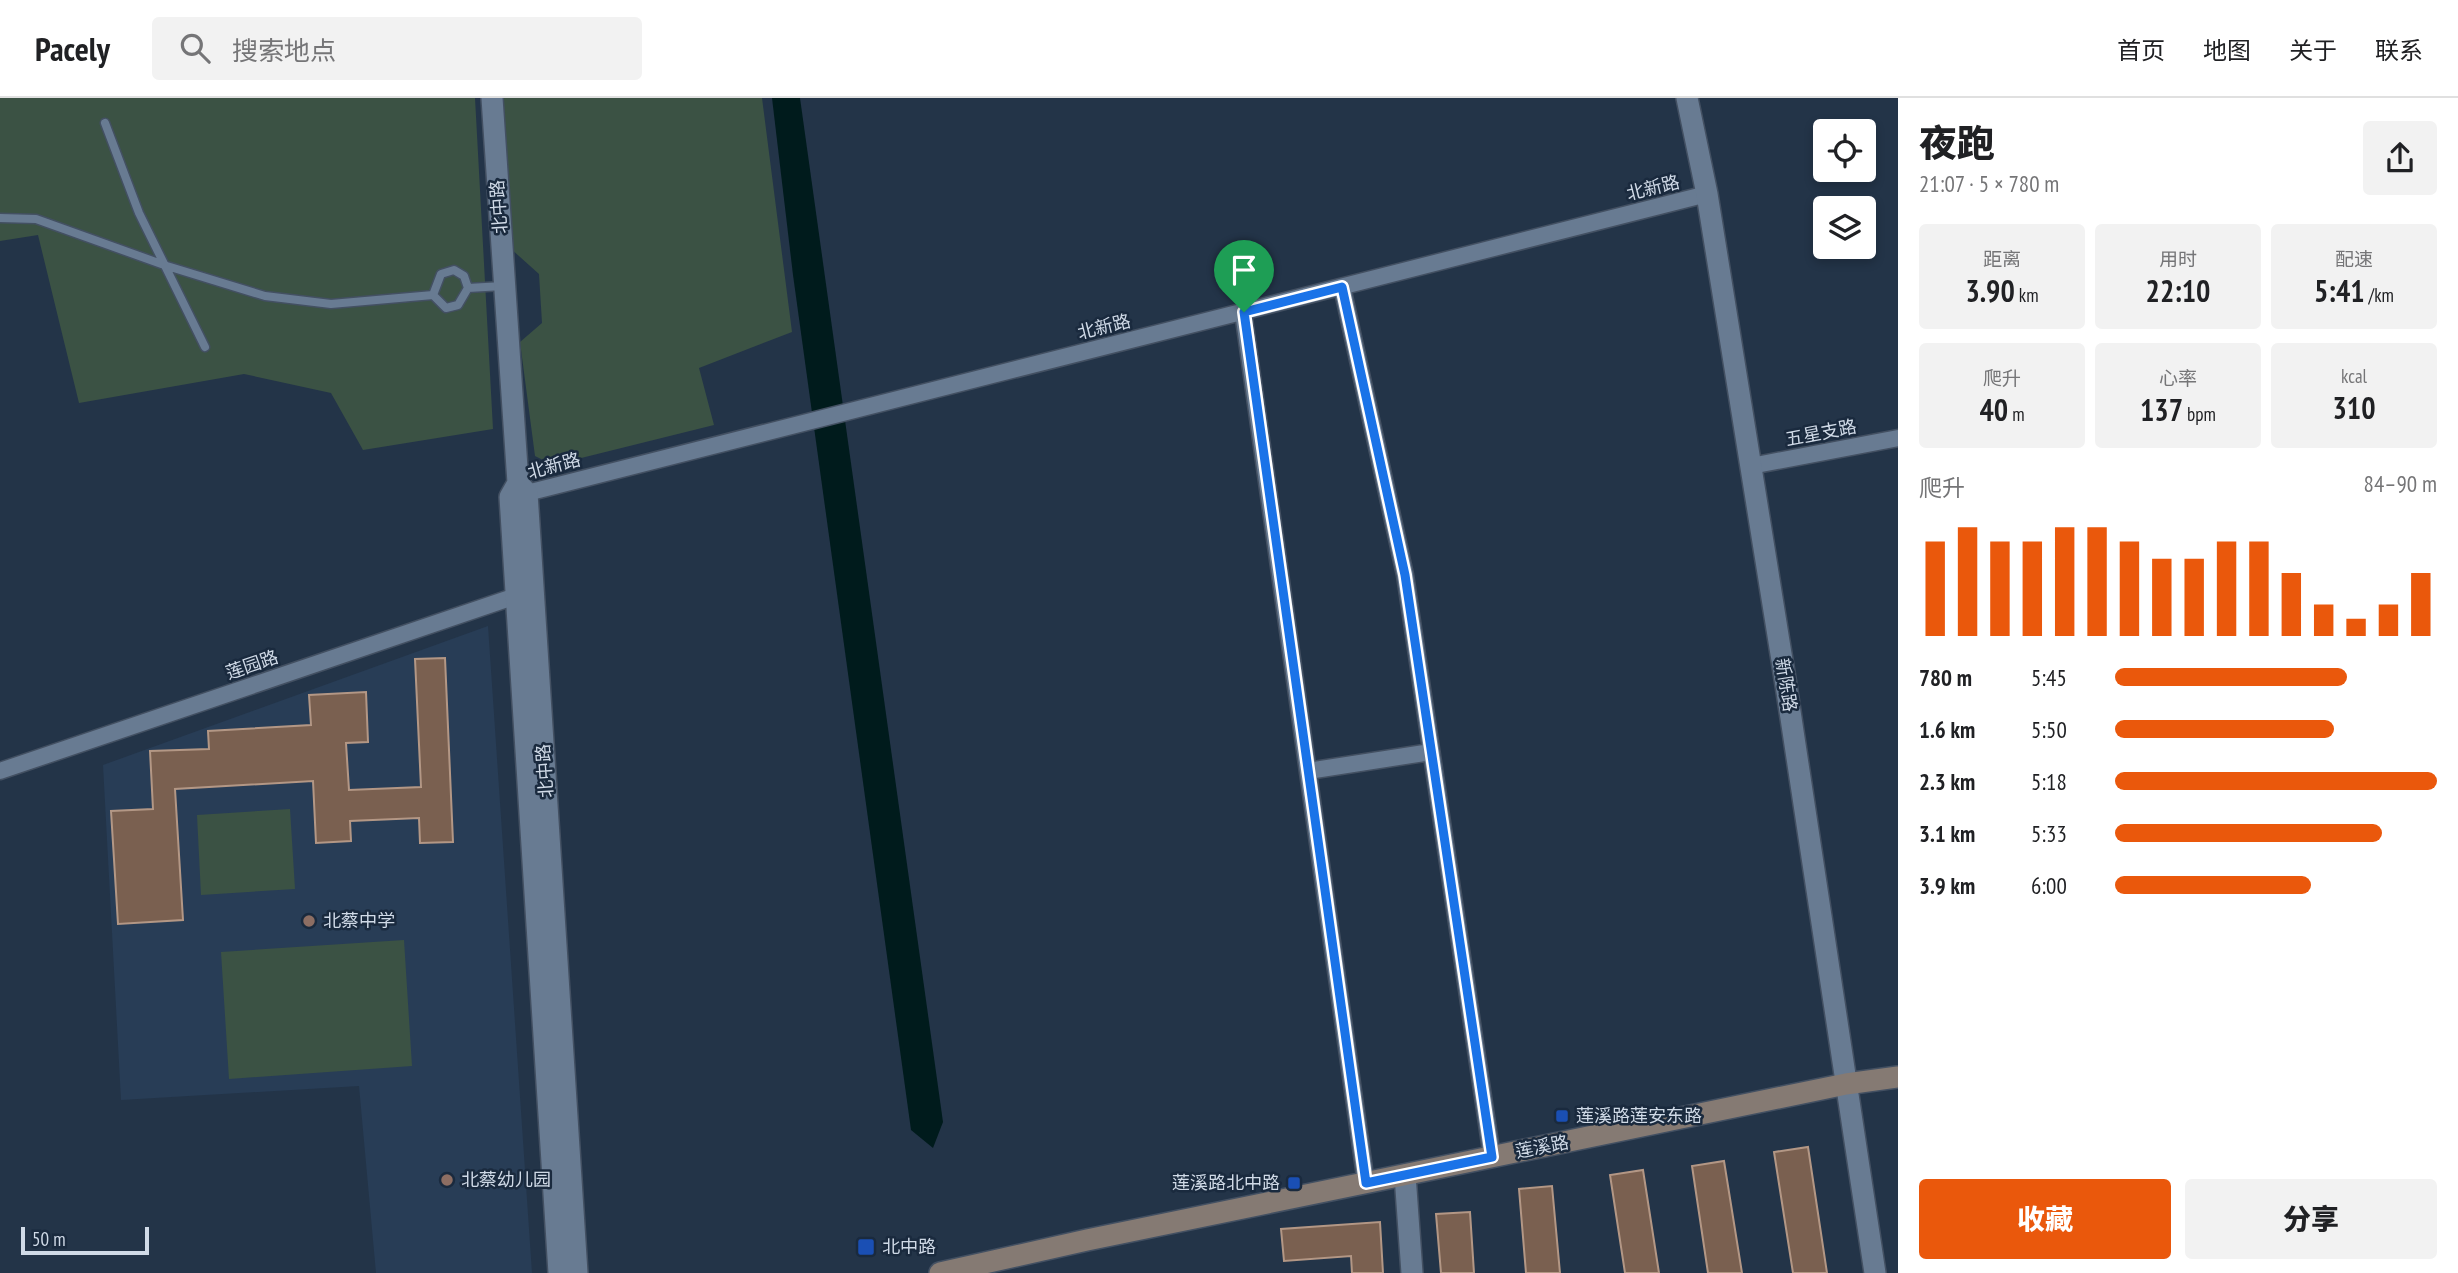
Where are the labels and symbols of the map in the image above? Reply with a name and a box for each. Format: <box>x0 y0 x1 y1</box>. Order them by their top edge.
street label: 北新路 <box>1624 170 1682 205</box>
street label: 北中路 <box>485 179 512 235</box>
pin <box>1214 240 1274 312</box>
street label: 北新路 <box>1075 309 1133 344</box>
street label: 五星支路 <box>1783 414 1858 451</box>
street label: 北新路 <box>525 447 583 484</box>
street label: 莲园路 <box>223 645 281 684</box>
street label: 新陈路 <box>1771 656 1802 713</box>
street label: 北中路 <box>531 743 558 799</box>
place label: 北蔡中学 <box>323 909 395 932</box>
marker: 北蔡中学 <box>301 913 317 929</box>
place label: 莲溪路莲安东路 <box>1576 1104 1702 1127</box>
marker: 莲溪路莲安东路 <box>1554 1108 1570 1124</box>
street label: 莲溪路 <box>1513 1130 1571 1163</box>
place label: 北蔡幼儿园 <box>461 1168 551 1191</box>
place label: 莲溪路北中路 <box>1172 1171 1280 1194</box>
marker: 北蔡幼儿园 <box>439 1172 455 1188</box>
marker: 莲溪路北中路 <box>1286 1175 1302 1191</box>
scale bar <box>21 1224 149 1256</box>
place label: 北中路 <box>882 1235 936 1258</box>
marker: 北中路 <box>856 1237 876 1257</box>

